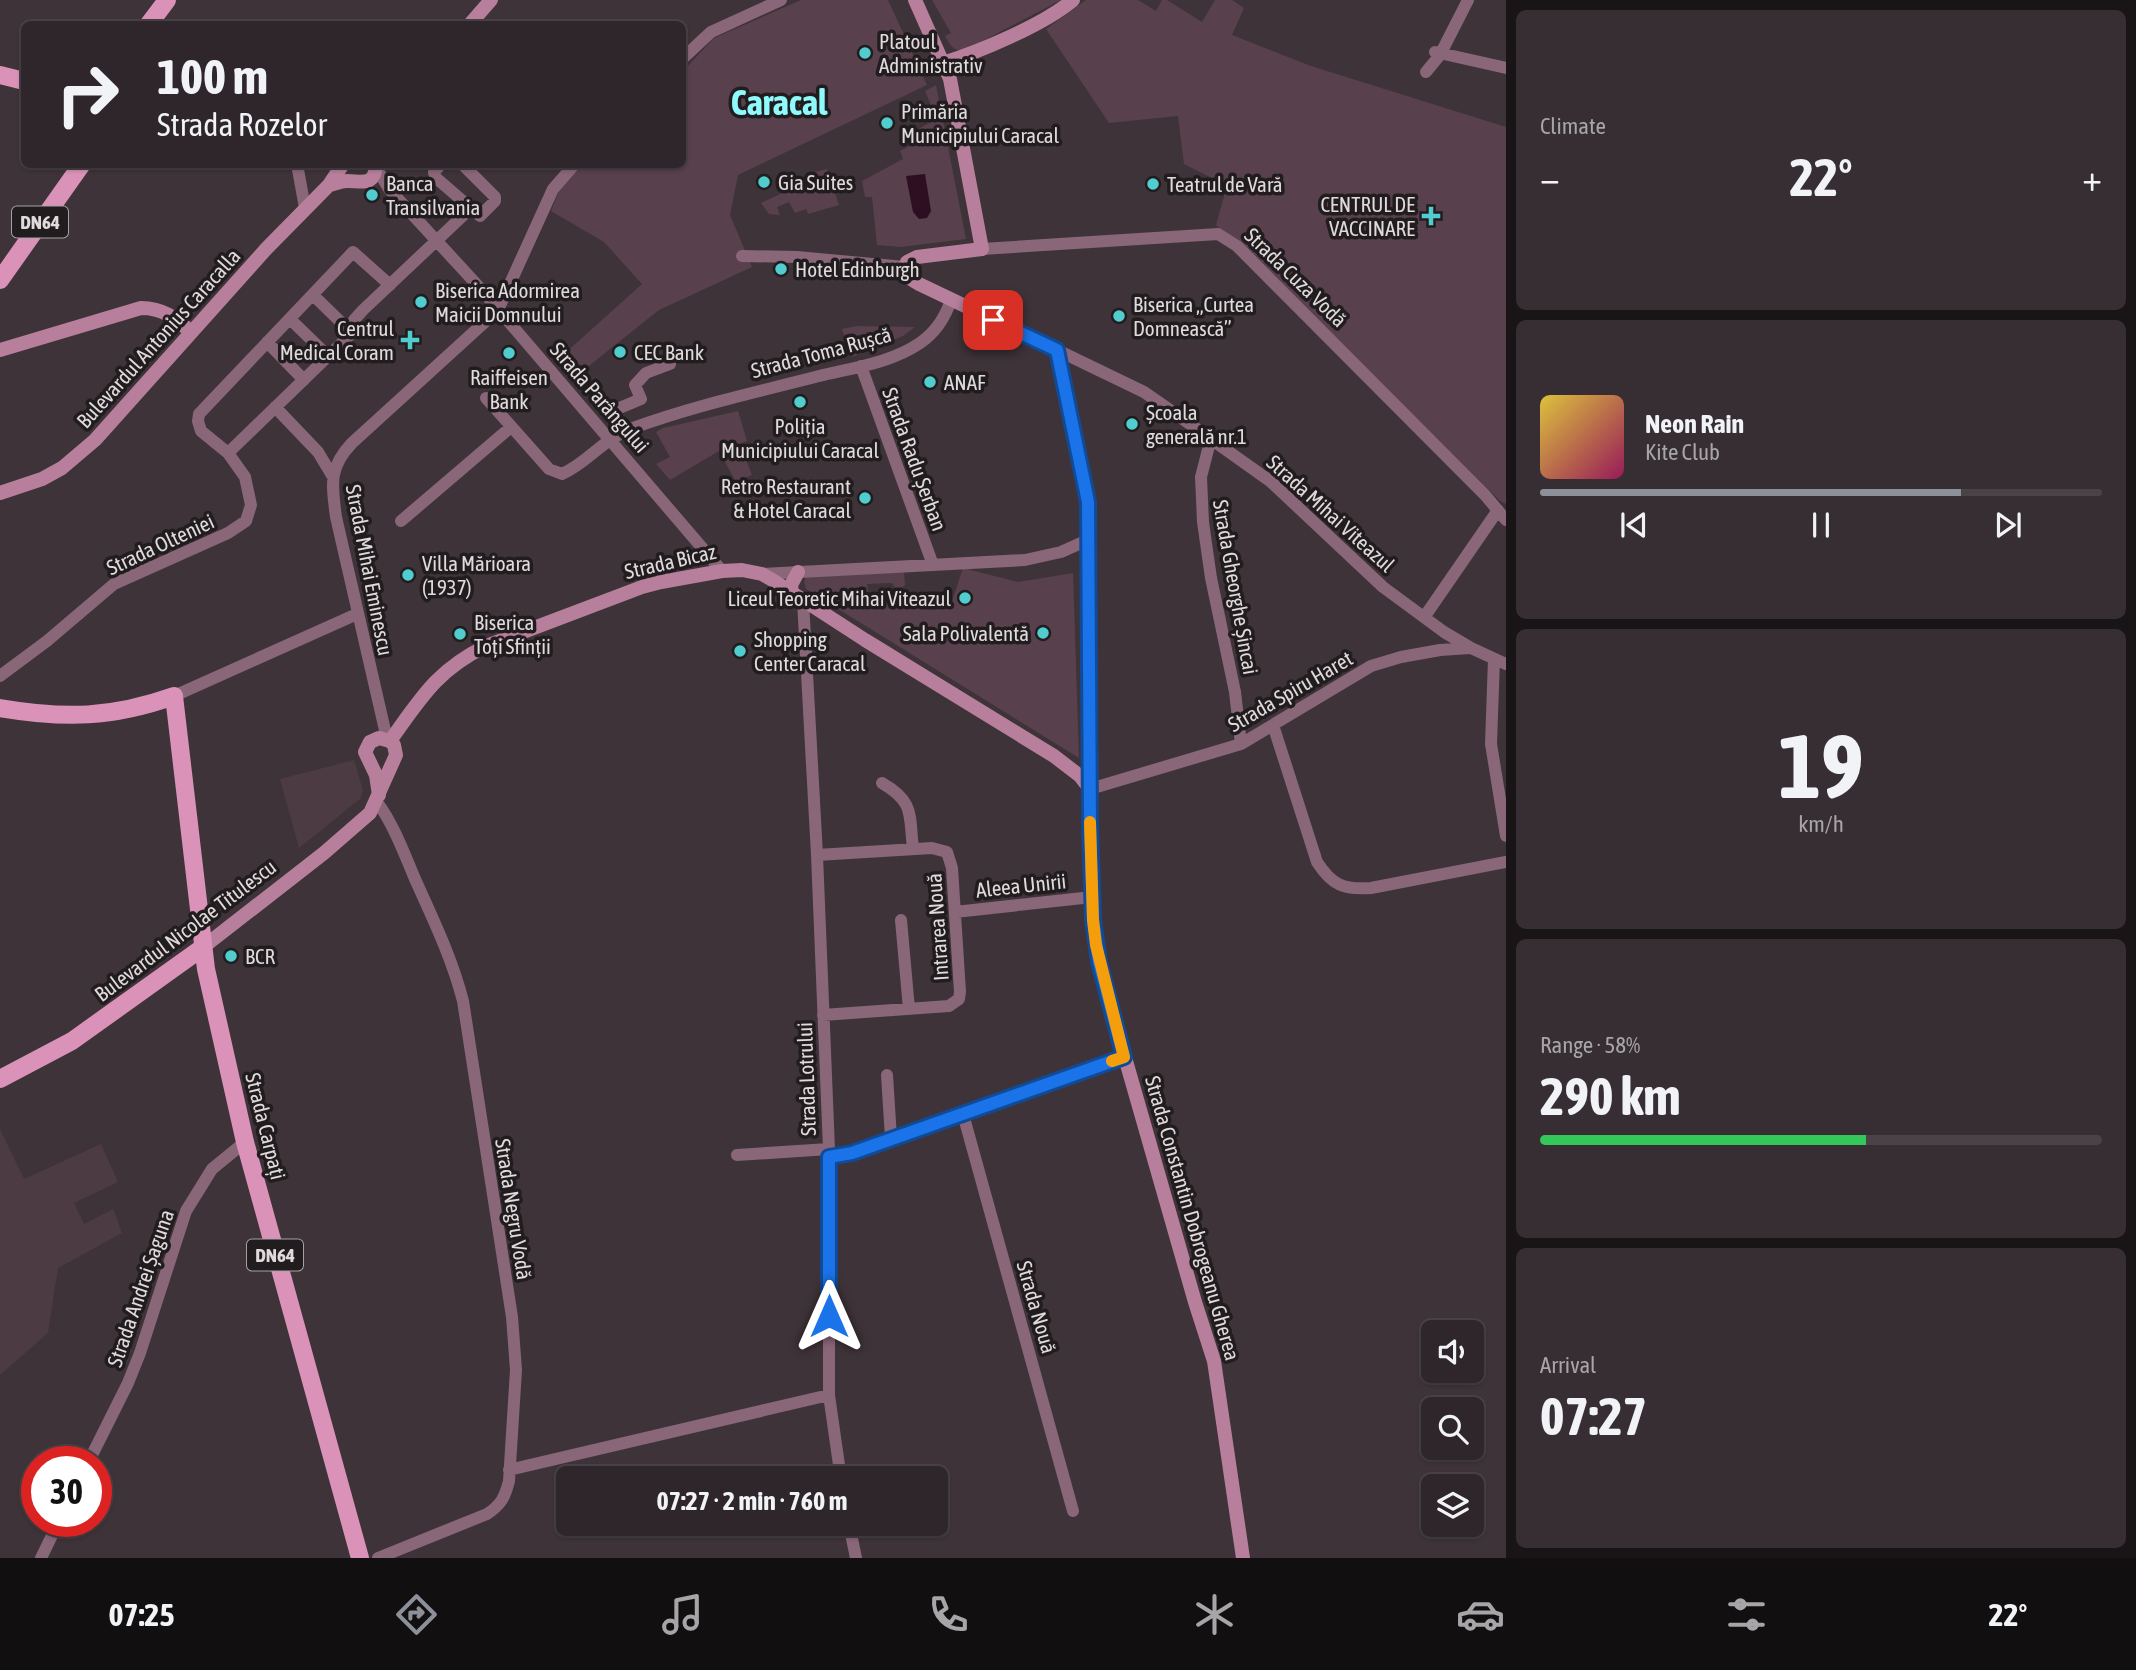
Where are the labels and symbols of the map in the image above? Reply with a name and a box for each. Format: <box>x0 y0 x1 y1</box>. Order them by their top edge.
place label: Platoul Administrativ <box>879 29 983 77</box>
marker: Platoul Administrativ <box>857 45 873 61</box>
district label: Caracal <box>731 82 828 122</box>
place label: Primăria Municipiului Caracal <box>901 99 1059 147</box>
marker: Primăria Municipiului Caracal <box>879 115 895 131</box>
place label: Gia Suites <box>778 170 853 194</box>
place label: Banca Transilvania <box>386 171 480 219</box>
place label: Teatrul de Vară <box>1167 172 1282 196</box>
marker: Gia Suites <box>756 174 772 190</box>
marker: Teatrul de Vară <box>1145 176 1161 192</box>
marker: Banca Transilvania <box>364 187 380 203</box>
place label: CENTRUL DE VACCINARE <box>1320 192 1415 240</box>
road number: DN64 <box>12 206 68 238</box>
marker: CENTRUL DE VACCINARE <box>1421 206 1441 226</box>
street label: Strada Cuza Vodă <box>1240 222 1352 332</box>
street label: Bulevardul Antonius Caracalla <box>71 244 245 432</box>
place label: Hotel Edinburgh <box>795 257 920 281</box>
marker: Hotel Edinburgh <box>773 261 789 277</box>
place label: Biserica Adormirea Maicii Domnului <box>435 278 580 326</box>
pin <box>963 290 1023 350</box>
place label: Biserica „Curtea Domnească” <box>1133 292 1254 340</box>
marker: Biserica Adormirea Maicii Domnului <box>413 294 429 310</box>
marker: Biserica „Curtea Domnească” <box>1111 308 1127 324</box>
place label: Centrul Medical Coram <box>280 316 394 364</box>
street label: Strada Toma Rușcă <box>748 322 894 382</box>
marker: Centrul Medical Coram <box>400 330 420 350</box>
street label: Strada Parângului <box>546 337 654 457</box>
place label: CEC Bank <box>634 340 704 364</box>
marker: CEC Bank <box>612 344 628 360</box>
marker: Raiffeisen Bank <box>501 345 517 361</box>
place label: Raiffeisen Bank <box>470 365 548 413</box>
place label: ANAF <box>944 370 986 394</box>
marker: ANAF <box>922 374 938 390</box>
street label: Strada Radu Șerban <box>878 384 952 534</box>
marker: Poliția Municipiului Caracal <box>792 394 808 410</box>
place label: Școala generală nr.1 <box>1146 400 1247 448</box>
place label: Poliția Municipiului Caracal <box>721 414 879 462</box>
marker: Școala generală nr.1 <box>1124 416 1140 432</box>
street label: Strada Mihai Viteazul <box>1262 450 1400 577</box>
place label: Retro Restaurant & Hotel Caracal <box>721 474 851 522</box>
street label: Strada Mihai Eminescu <box>342 483 398 657</box>
marker: Retro Restaurant & Hotel Caracal <box>857 490 873 506</box>
street label: Strada Gheorghe Șincai <box>1209 498 1263 676</box>
street label: Strada Olteniei <box>103 509 217 579</box>
street label: Strada Bicaz <box>622 539 718 583</box>
place label: Villa Mărioara (1937) <box>422 551 531 599</box>
marker: Villa Mărioara (1937) <box>400 567 416 583</box>
place label: Liceul Teoretic Mihai Viteazul <box>728 586 951 610</box>
marker: Liceul Teoretic Mihai Viteazul <box>957 590 973 606</box>
place label: Biserica Toți Sfinții <box>474 610 551 658</box>
place label: Sala Polivalentă <box>903 621 1029 645</box>
marker: Sala Polivalentă <box>1035 625 1051 641</box>
marker: Biserica Toți Sfinții <box>452 626 468 642</box>
place label: Shopping Center Caracal <box>754 627 866 675</box>
marker: Shopping Center Caracal <box>732 643 748 659</box>
street label: Strada Spiru Haret <box>1224 646 1356 736</box>
street label: Bulevardul Nicolae Titulescu <box>90 854 280 1006</box>
street label: Aleea Unirii <box>975 868 1067 902</box>
street label: Intrarea Nouă <box>921 872 953 982</box>
place label: BCR <box>245 944 275 968</box>
marker: BCR <box>223 948 239 964</box>
street label: Strada Lotrului <box>792 1022 820 1136</box>
street label: Strada Carpați <box>241 1070 291 1182</box>
street label: Strada Constantin Dobrogeanu Gherea <box>1141 1073 1245 1363</box>
street label: Strada Negru Vodă <box>491 1137 537 1281</box>
street label: Strada Andrei Șaguna <box>102 1206 178 1370</box>
road number: DN64 <box>247 1240 303 1270</box>
street label: Strada Nouă <box>1012 1258 1062 1356</box>
position arrow <box>792 1279 866 1353</box>
speed limit sign: 30 <box>21 1446 112 1537</box>

